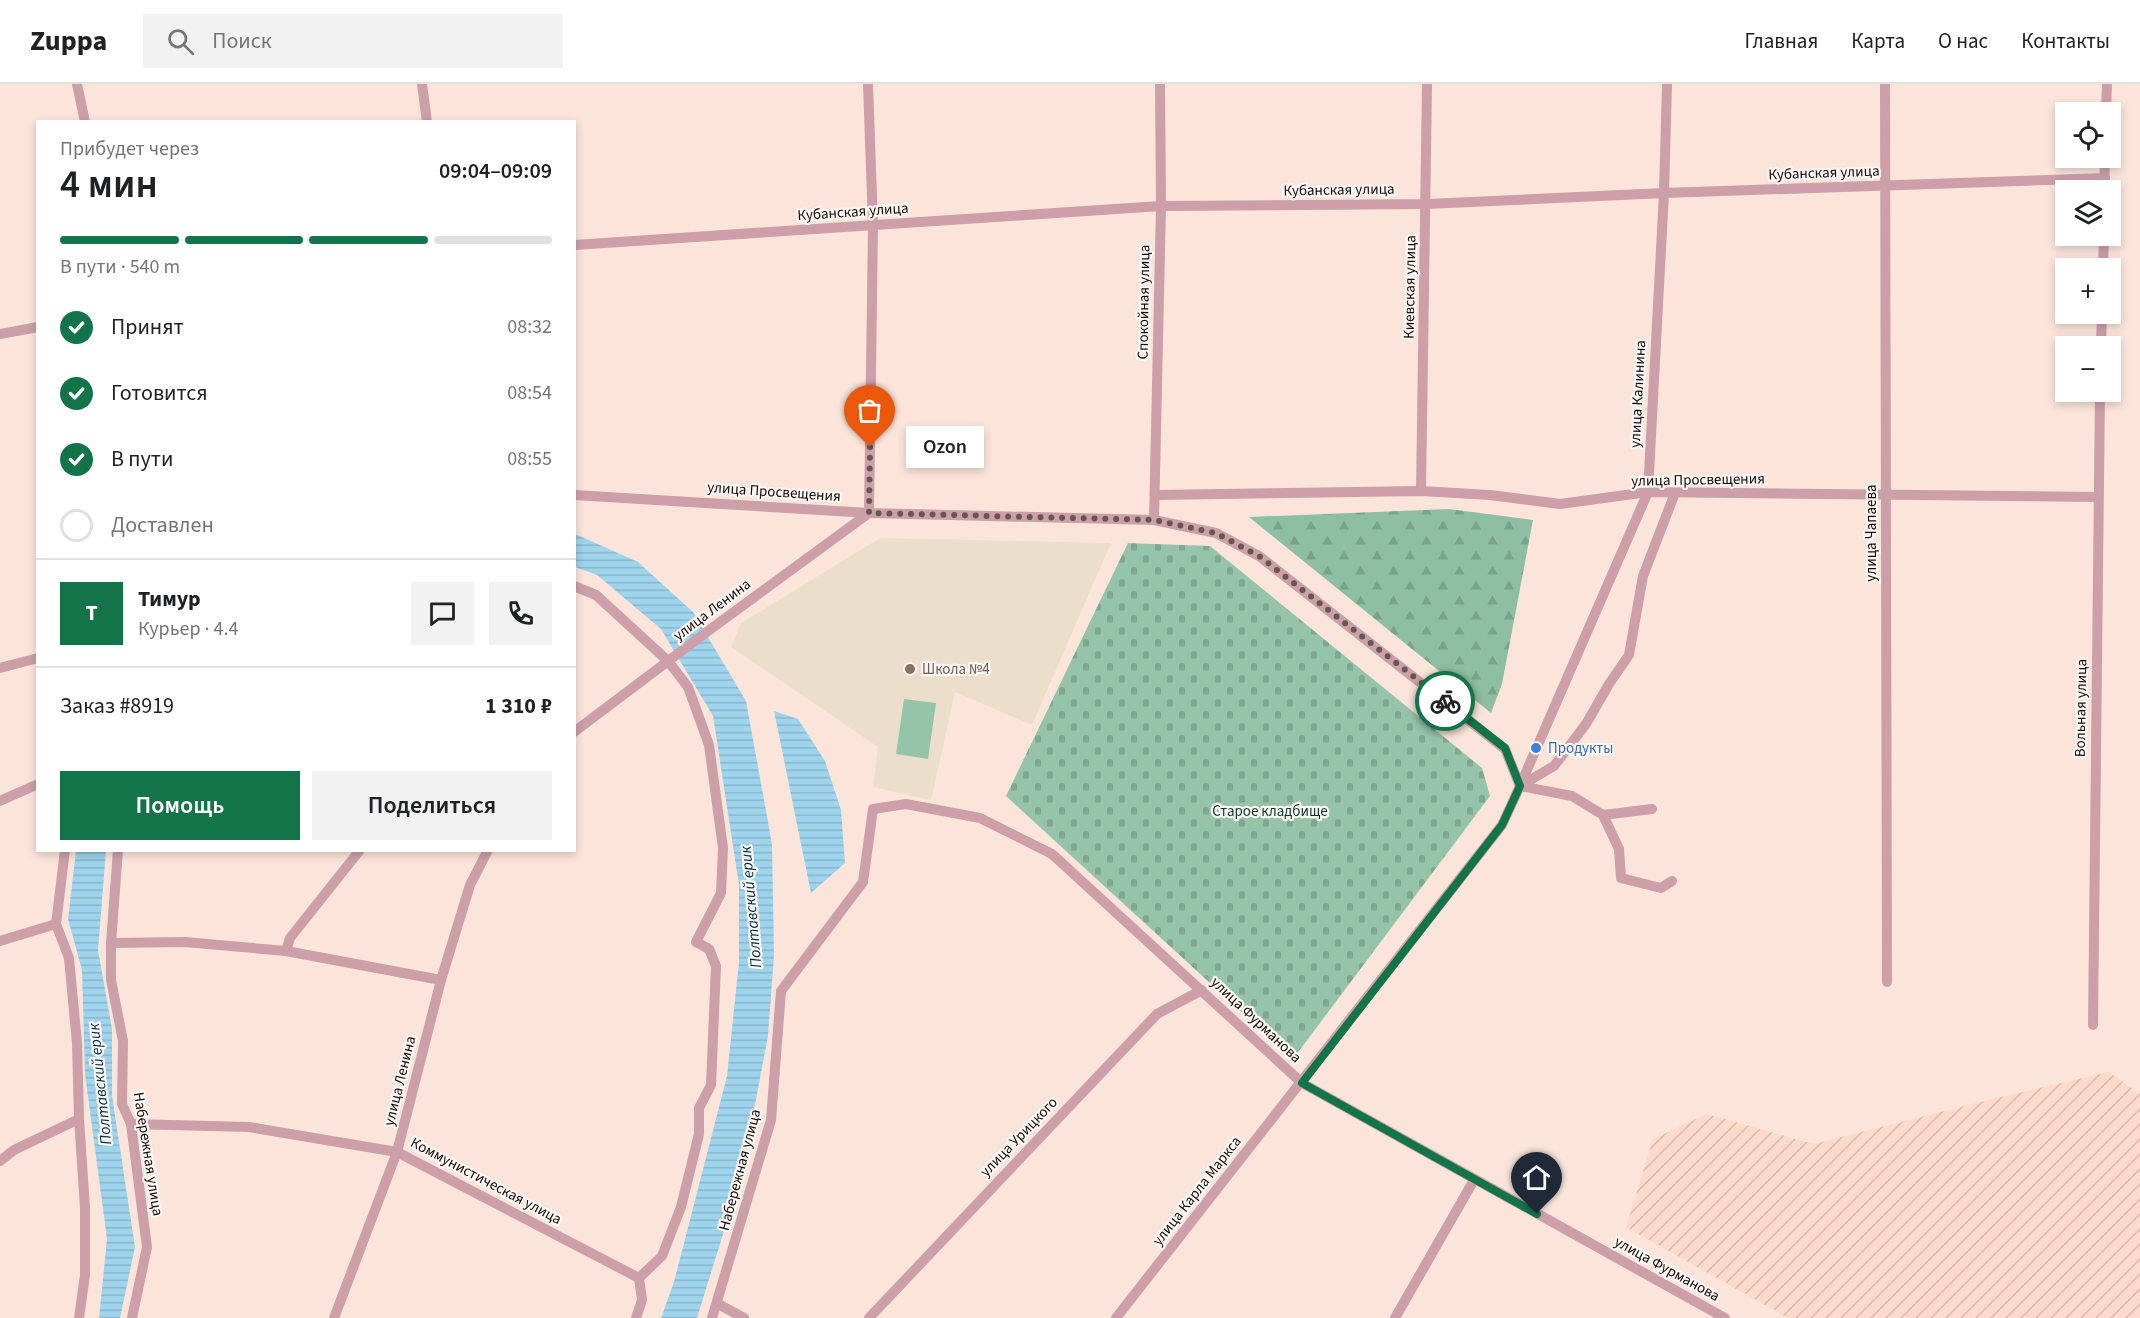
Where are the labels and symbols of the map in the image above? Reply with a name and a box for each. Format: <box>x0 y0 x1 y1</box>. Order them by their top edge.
street label: Кубанская улица <box>1768 161 1880 185</box>
street label: Кубанская улица <box>1283 179 1395 201</box>
street label: Кубанская улица <box>797 198 909 226</box>
street label: Киевская улица <box>1399 235 1421 339</box>
street label: Спокойная улица <box>1132 244 1156 360</box>
street label: улица Калинина <box>1625 340 1651 448</box>
pin <box>844 385 895 447</box>
callout: Ozon <box>906 426 984 468</box>
street label: улица Просвещения <box>1631 468 1765 492</box>
street label: улица Просвещения <box>707 477 841 507</box>
street label: улица Чапаева <box>1861 484 1882 582</box>
street label: улица Ленина <box>669 574 755 646</box>
place label: Школа №4 <box>922 659 990 680</box>
street label: Вольная улица <box>2070 659 2092 757</box>
marker: Школа №4 <box>903 662 917 676</box>
courier <box>1415 671 1475 731</box>
place label: Продукты <box>1548 738 1613 759</box>
marker: Продукты <box>1529 741 1543 755</box>
park label: Старое кладбище <box>1212 801 1328 822</box>
water label: Полтавский ерик <box>735 845 767 969</box>
street label: улица Фурманова <box>1206 972 1306 1068</box>
water label: Полтавский ерик <box>83 1022 117 1146</box>
street label: улица Ленина <box>379 1034 421 1128</box>
street label: Набережная улица <box>128 1091 168 1217</box>
street label: улица Урицкого <box>975 1092 1063 1182</box>
street label: Набережная улица <box>714 1107 766 1233</box>
street label: Коммунистическая улица <box>407 1132 565 1230</box>
street label: улица Карла Маркса <box>1148 1132 1246 1250</box>
pin <box>1511 1152 1562 1214</box>
street label: улица Фурманова <box>1611 1231 1723 1307</box>

